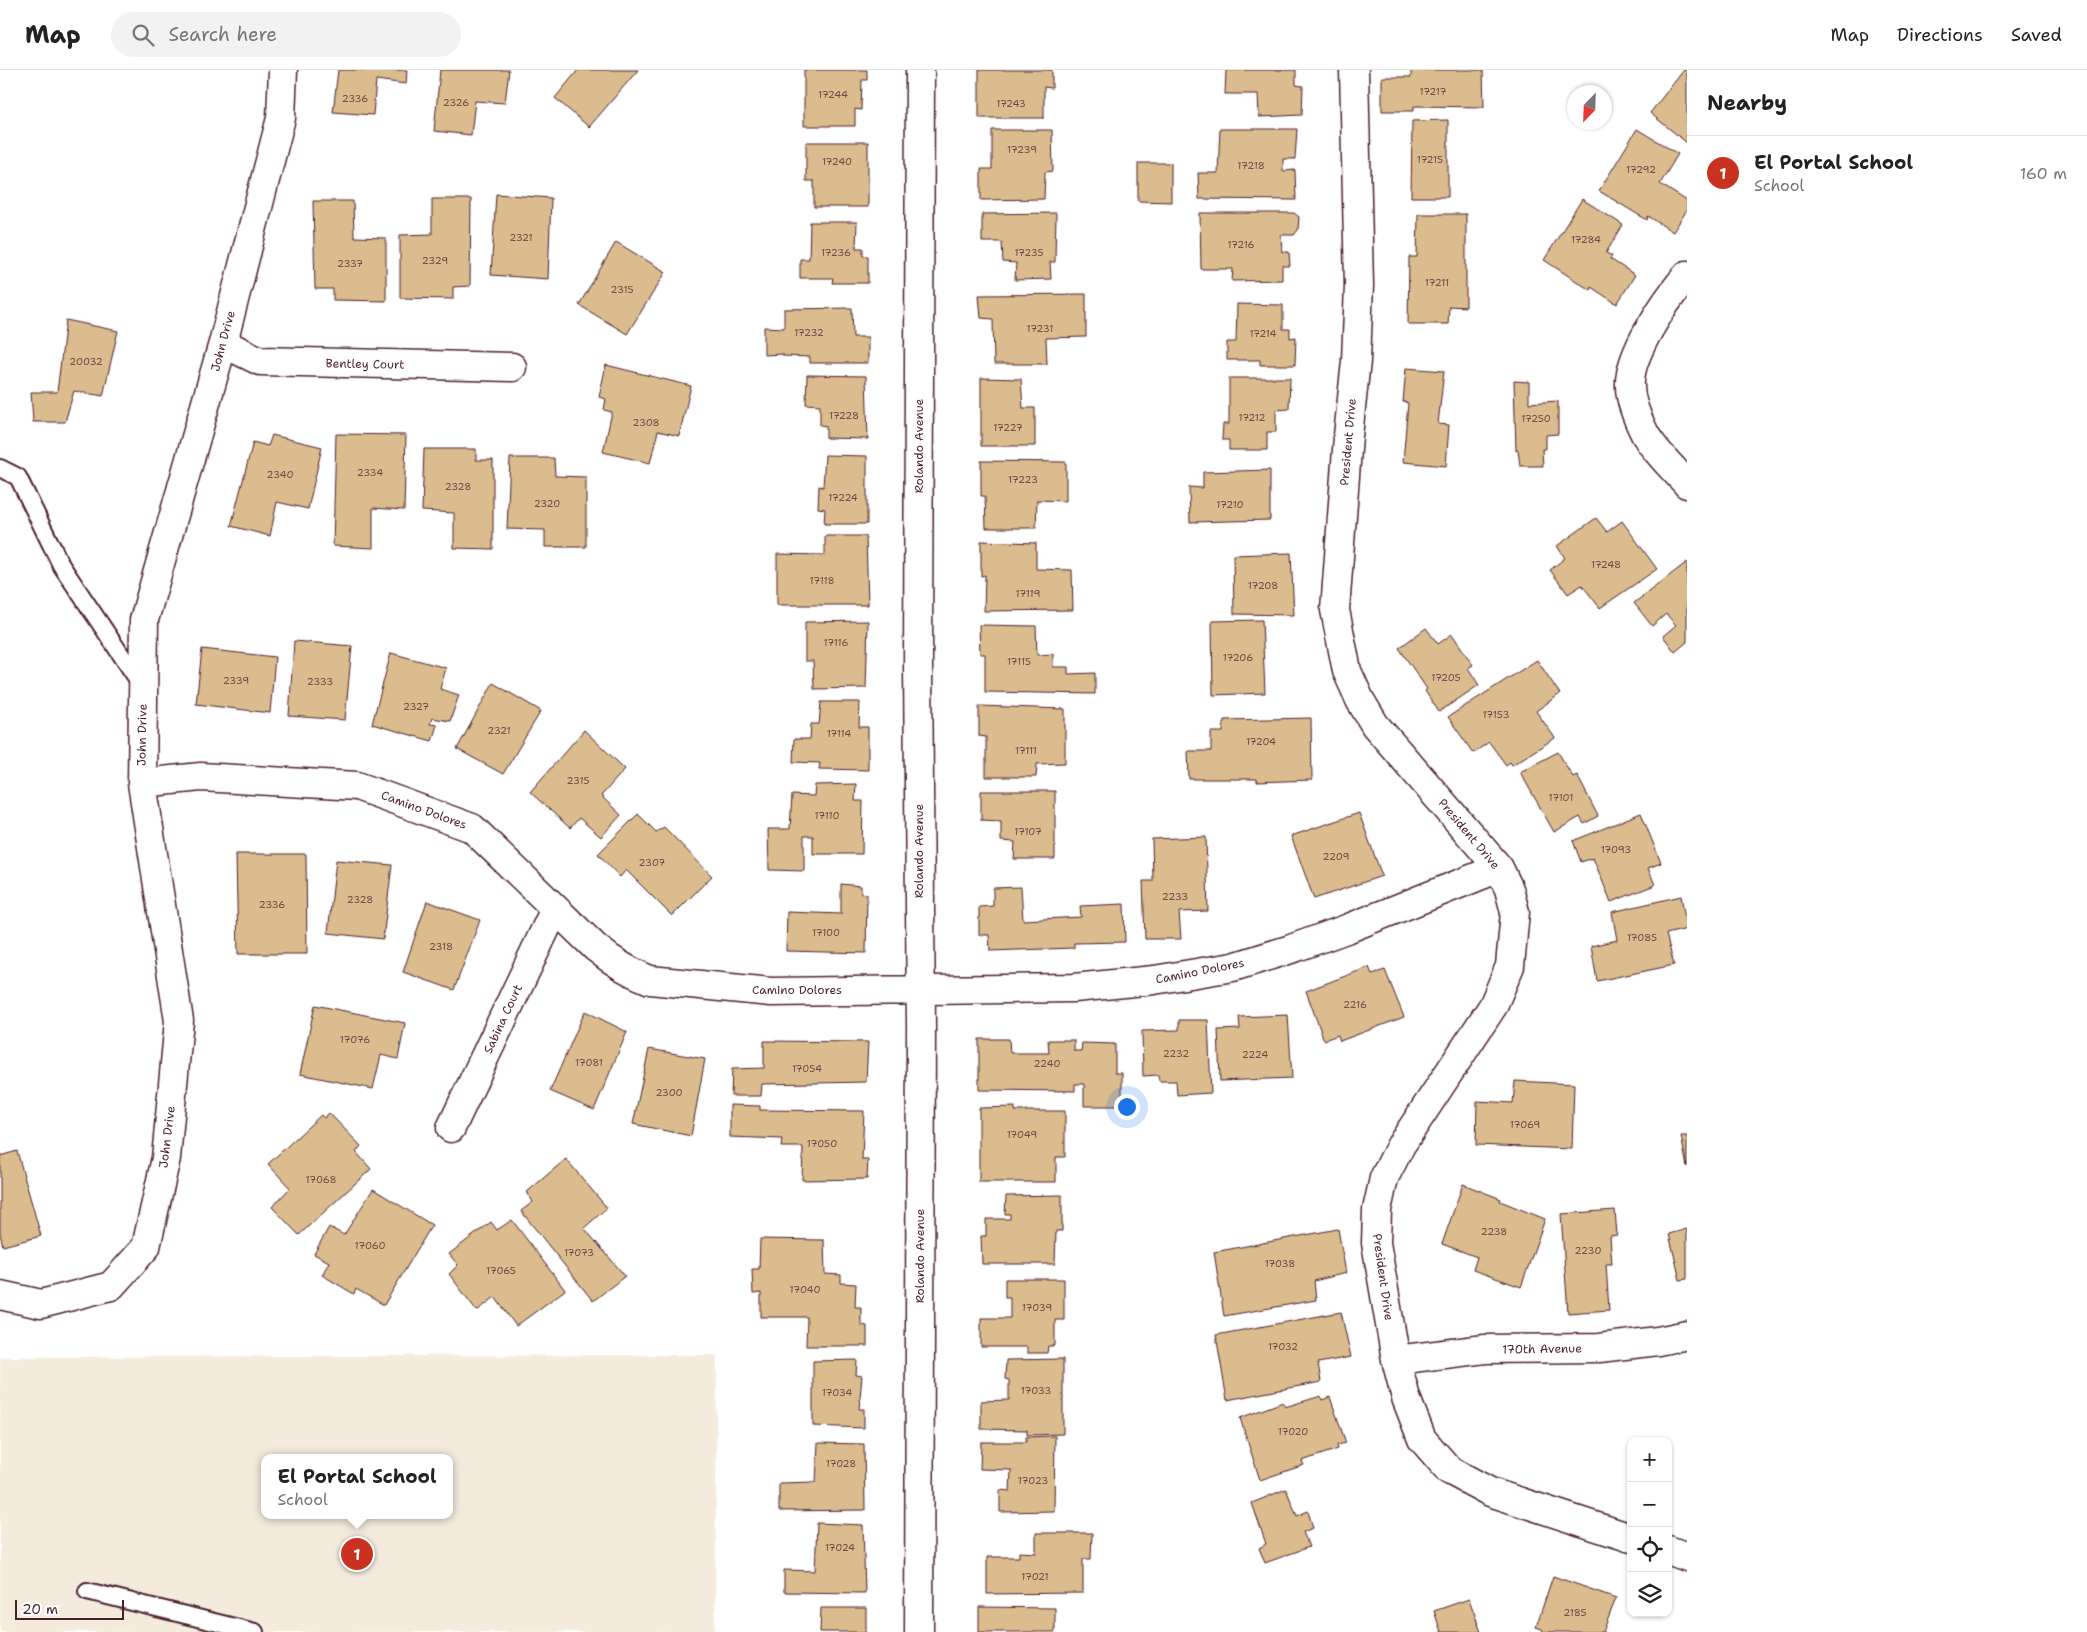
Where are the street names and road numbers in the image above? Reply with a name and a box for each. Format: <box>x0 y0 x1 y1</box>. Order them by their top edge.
street label: John Drive <box>207 309 239 373</box>
street label: Bentley Court <box>325 355 405 373</box>
street label: Rolando Avenue <box>911 398 927 493</box>
street label: President Drive <box>1336 398 1360 486</box>
street label: John Drive <box>133 703 151 766</box>
street label: Camino Dolores <box>379 787 469 833</box>
street label: President Drive <box>1435 795 1503 873</box>
street label: Rolando Avenue <box>911 803 927 898</box>
street label: Camino Dolores <box>1154 955 1246 987</box>
street label: Sabina Court <box>480 982 526 1056</box>
street label: Camino Dolores <box>752 982 842 998</box>
street label: John Drive <box>155 1105 179 1169</box>
street label: Rolando Avenue <box>912 1208 928 1303</box>
street label: President Drive <box>1369 1233 1397 1322</box>
street label: 170th Avenue <box>1502 1340 1582 1358</box>

